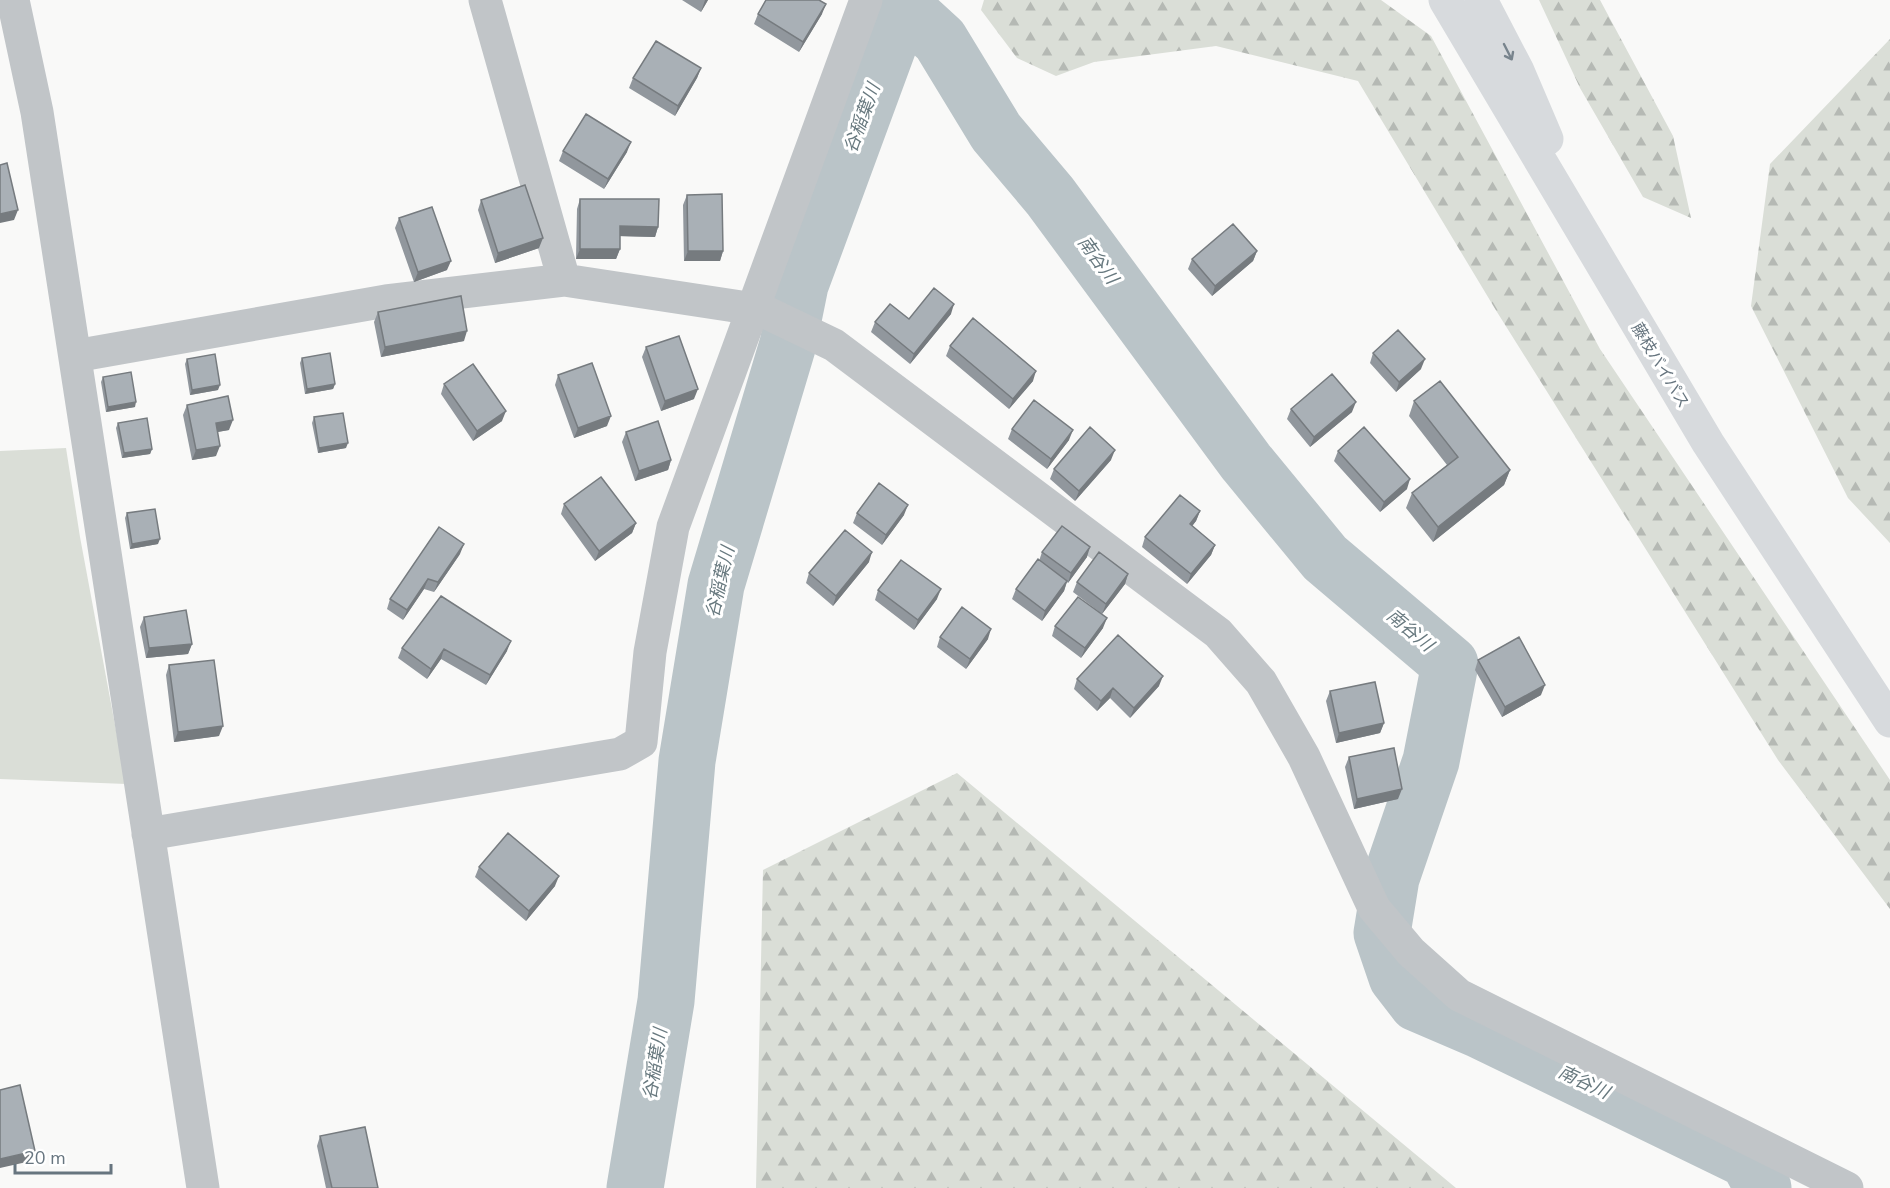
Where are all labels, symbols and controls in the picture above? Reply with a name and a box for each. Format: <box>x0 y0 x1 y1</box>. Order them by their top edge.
one-way arrow <box>1502 43 1514 60</box>
water label: 谷稲葉川 <box>838 78 886 156</box>
water label: 南谷川 <box>1072 231 1125 291</box>
street label: 藤枝バイパス <box>1626 319 1694 412</box>
water label: 谷稲葉川 <box>700 542 740 620</box>
water label: 南谷川 <box>1382 603 1440 658</box>
water label: 谷稲葉川 <box>638 1025 673 1101</box>
water label: 南谷川 <box>1554 1060 1615 1105</box>
scale bar <box>15 1137 111 1175</box>
text: 20 m <box>24 1146 66 1170</box>

